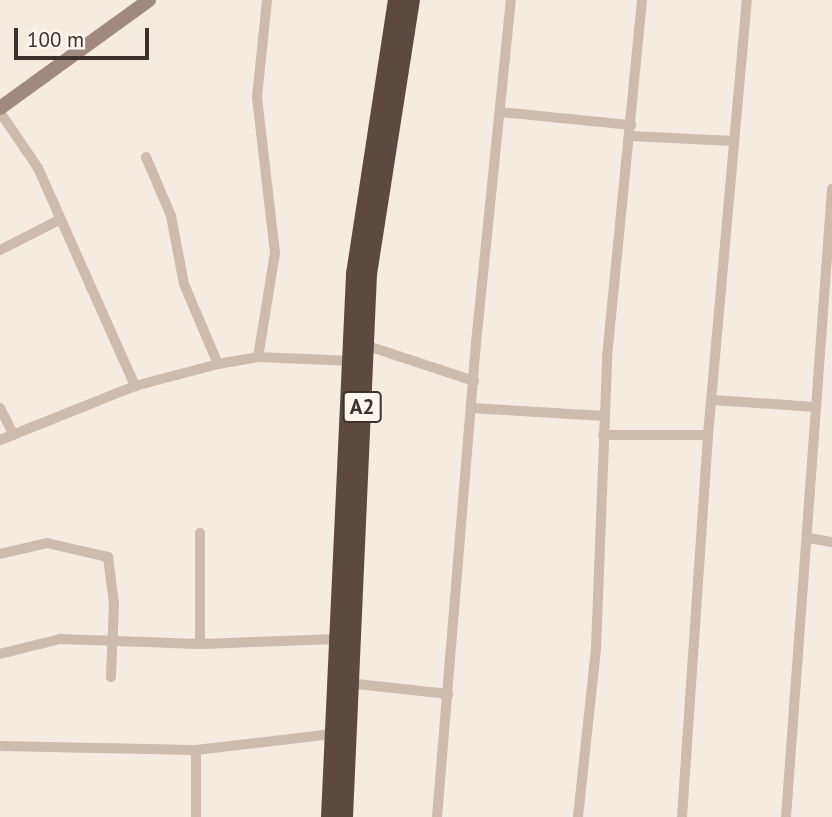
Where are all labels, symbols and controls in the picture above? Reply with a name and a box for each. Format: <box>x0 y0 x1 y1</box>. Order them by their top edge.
scale bar <box>18 14 152 58</box>
text: 100 m <box>27 26 84 53</box>
road number: A2 <box>341 390 383 424</box>

